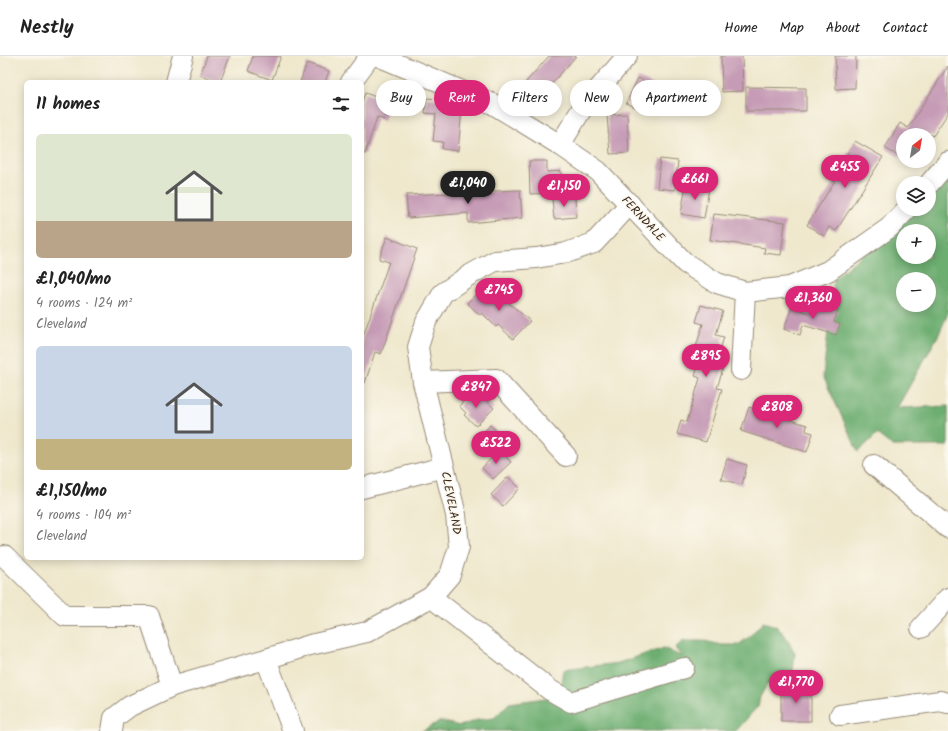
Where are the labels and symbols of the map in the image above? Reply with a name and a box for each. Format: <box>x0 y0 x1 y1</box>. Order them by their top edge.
north arrow <box>896 128 936 168</box>
pin: £455 <box>821 155 869 189</box>
pin: £661 <box>671 167 719 201</box>
pin: £1,040 <box>435 171 501 205</box>
pin: £1,150 <box>531 174 597 208</box>
street label: FERNDALE <box>617 192 670 247</box>
pin: £745 <box>475 278 523 312</box>
pin: £1,360 <box>780 286 846 320</box>
pin: £895 <box>682 344 730 378</box>
pin: £847 <box>452 375 500 409</box>
pin: £808 <box>753 395 801 429</box>
pin: £522 <box>472 431 520 465</box>
street label: CLEVELAND <box>436 470 466 536</box>
pin: £1,770 <box>763 670 829 704</box>

